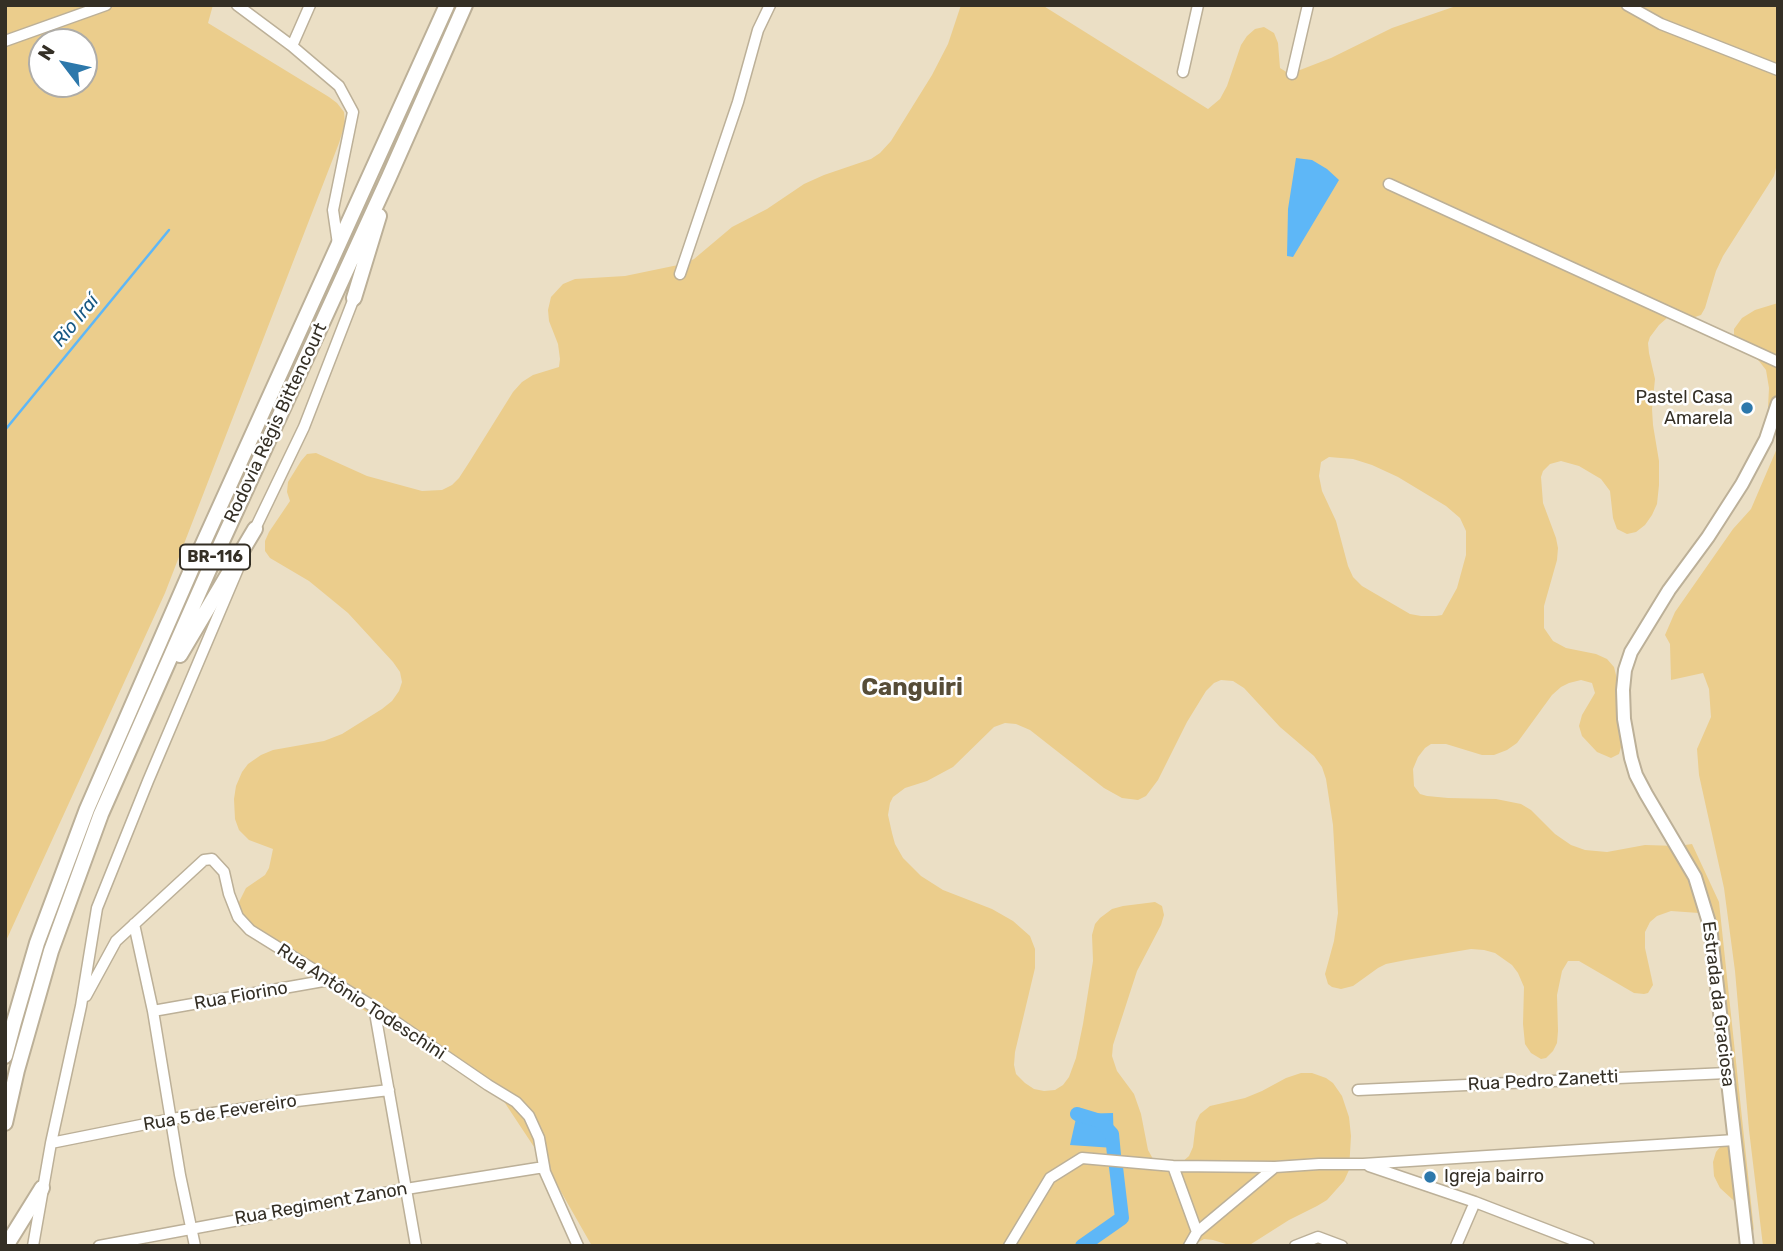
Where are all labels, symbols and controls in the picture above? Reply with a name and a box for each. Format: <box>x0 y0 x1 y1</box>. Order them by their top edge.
north arrow <box>28 28 98 98</box>
text: N <box>33 41 60 65</box>
water label: Rio Iraí <box>48 290 104 352</box>
street label: Rodovia Régis Bittencourt <box>220 320 332 526</box>
place label: Pastel Casa Amarela <box>1636 387 1733 430</box>
marker: Pastel Casa Amarela <box>1739 400 1755 416</box>
road number: BR-116 <box>180 544 250 570</box>
district label: Canguiri <box>861 674 963 702</box>
street label: Estrada da Graciosa <box>1697 920 1739 1088</box>
street label: Rua Antônio Todeschini <box>273 939 449 1065</box>
street label: Rua Fiorino <box>193 977 289 1015</box>
street label: Rua Pedro Zanetti <box>1467 1066 1619 1096</box>
street label: Rua 5 de Fevereiro <box>142 1090 298 1136</box>
place label: Igreja bairro <box>1444 1166 1544 1188</box>
marker: Igreja bairro <box>1422 1169 1438 1185</box>
street label: Rua Regiment Zanon <box>233 1178 409 1230</box>

